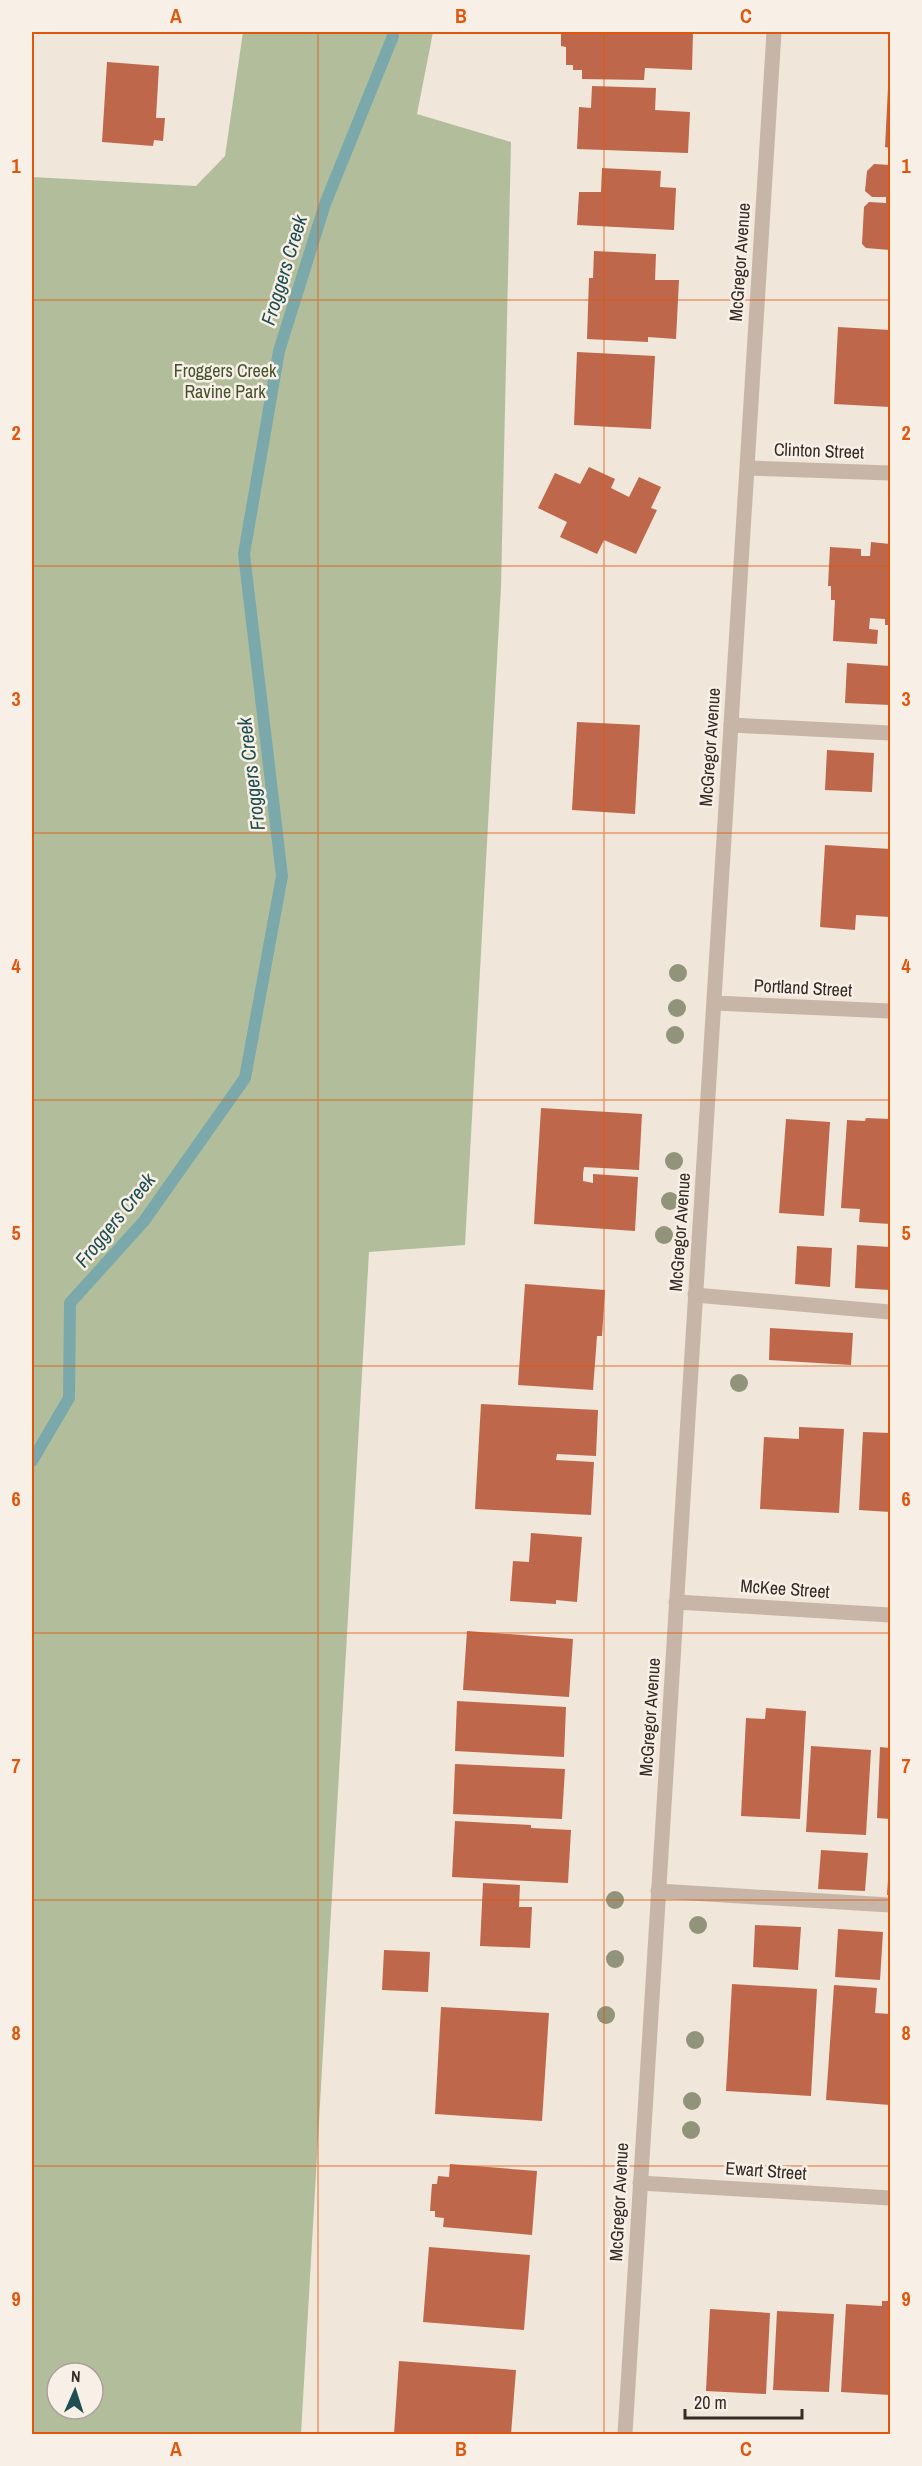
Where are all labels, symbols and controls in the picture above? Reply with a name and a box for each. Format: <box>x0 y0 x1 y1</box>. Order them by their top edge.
text: A <box>170 2 182 29</box>
text: B <box>455 2 467 29</box>
text: C <box>740 2 752 29</box>
text: 1 <box>11 152 21 179</box>
text: 1 <box>901 152 911 179</box>
street label: McGregor Avenue <box>723 202 756 322</box>
water label: Froggers Creek <box>254 211 313 328</box>
park label: Froggers Creek Ravine Park <box>174 358 277 404</box>
text: 2 <box>11 419 21 446</box>
text: 2 <box>901 419 911 446</box>
street label: Clinton Street <box>773 436 865 465</box>
text: 3 <box>11 685 21 712</box>
text: 3 <box>901 685 911 712</box>
street label: McGregor Avenue <box>693 687 726 807</box>
water label: Froggers Creek <box>230 715 271 832</box>
text: 4 <box>11 952 21 979</box>
text: 4 <box>901 952 911 979</box>
street label: Portland Street <box>753 972 853 1003</box>
water label: Froggers Creek <box>68 1166 161 1272</box>
street label: McGregor Avenue <box>663 1172 696 1292</box>
text: 5 <box>11 1219 21 1246</box>
text: 5 <box>901 1219 911 1246</box>
text: 6 <box>11 1485 21 1512</box>
text: 6 <box>901 1485 911 1512</box>
street label: McKee Street <box>740 1573 831 1604</box>
street label: McGregor Avenue <box>633 1657 666 1777</box>
text: 7 <box>11 1752 21 1779</box>
text: 7 <box>901 1752 911 1779</box>
text: 8 <box>11 2019 21 2046</box>
text: 8 <box>901 2019 911 2046</box>
street label: McGregor Avenue <box>603 2142 634 2262</box>
street label: Ewart Street <box>725 2155 807 2186</box>
text: 9 <box>11 2285 21 2312</box>
text: 9 <box>901 2285 911 2312</box>
north arrow <box>45 2361 105 2421</box>
text: N <box>70 2365 81 2387</box>
scale bar <box>685 2382 802 2420</box>
text: 20 m <box>694 2390 727 2415</box>
text: A <box>170 2435 182 2462</box>
text: B <box>455 2435 467 2462</box>
text: C <box>740 2435 752 2462</box>

